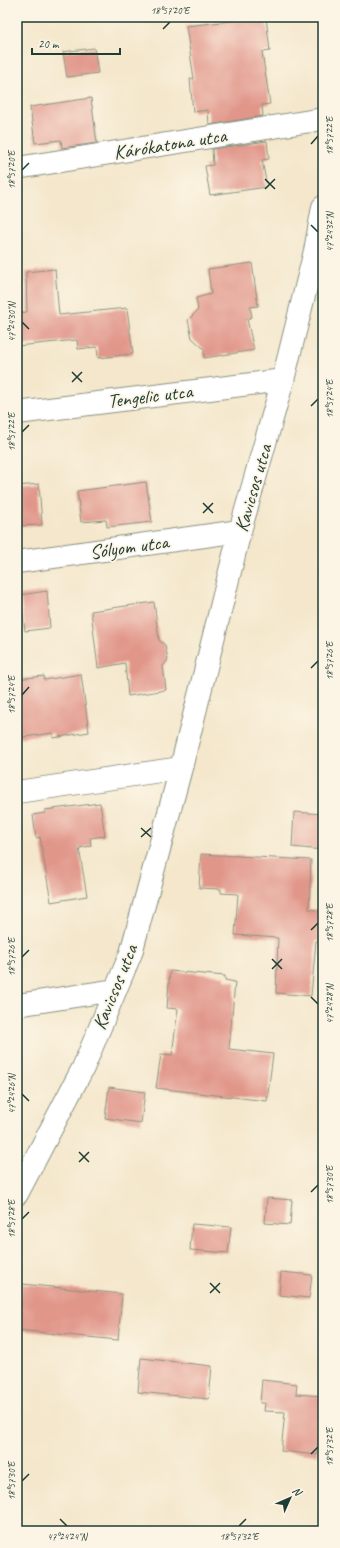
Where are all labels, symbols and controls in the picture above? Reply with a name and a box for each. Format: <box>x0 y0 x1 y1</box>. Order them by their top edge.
text: 18°57'20"E <box>151 4 191 17</box>
scale bar <box>32 30 120 56</box>
text: 20 m <box>38 36 60 52</box>
text: 18°57'22"E <box>323 115 336 155</box>
street label: Kárókatona utca <box>112 122 230 165</box>
text: 18°57'20"E <box>5 149 18 189</box>
text: 47°24'32"N <box>323 210 336 252</box>
text: 47°24'30"N <box>5 300 18 342</box>
street label: Tengelic utca <box>106 378 196 414</box>
text: 18°57'24"E <box>323 378 336 418</box>
text: 18°57'22"E <box>5 411 18 451</box>
street label: Kavicsos utca <box>229 439 278 535</box>
street label: Sólyom utca <box>88 529 172 565</box>
text: 18°57'26"E <box>323 640 336 680</box>
text: 18°57'24"E <box>5 674 18 714</box>
text: 18°57'28"E <box>323 902 336 942</box>
text: 18°57'26"E <box>5 936 18 976</box>
street label: Kavicsos utca <box>87 939 144 1033</box>
text: 47°24'28"N <box>323 982 336 1024</box>
text: 47°24'26"N <box>5 1072 18 1114</box>
text: 18°57'30"E <box>323 1164 336 1204</box>
text: 18°57'28"E <box>5 1198 18 1238</box>
text: 18°57'32"E <box>323 1426 336 1466</box>
text: 18°57'30"E <box>5 1460 18 1500</box>
north arrow <box>270 1478 310 1518</box>
text: N <box>290 1484 306 1500</box>
text: 47°24'24"N <box>47 1530 89 1543</box>
text: 18°57'32"E <box>220 1530 260 1543</box>

